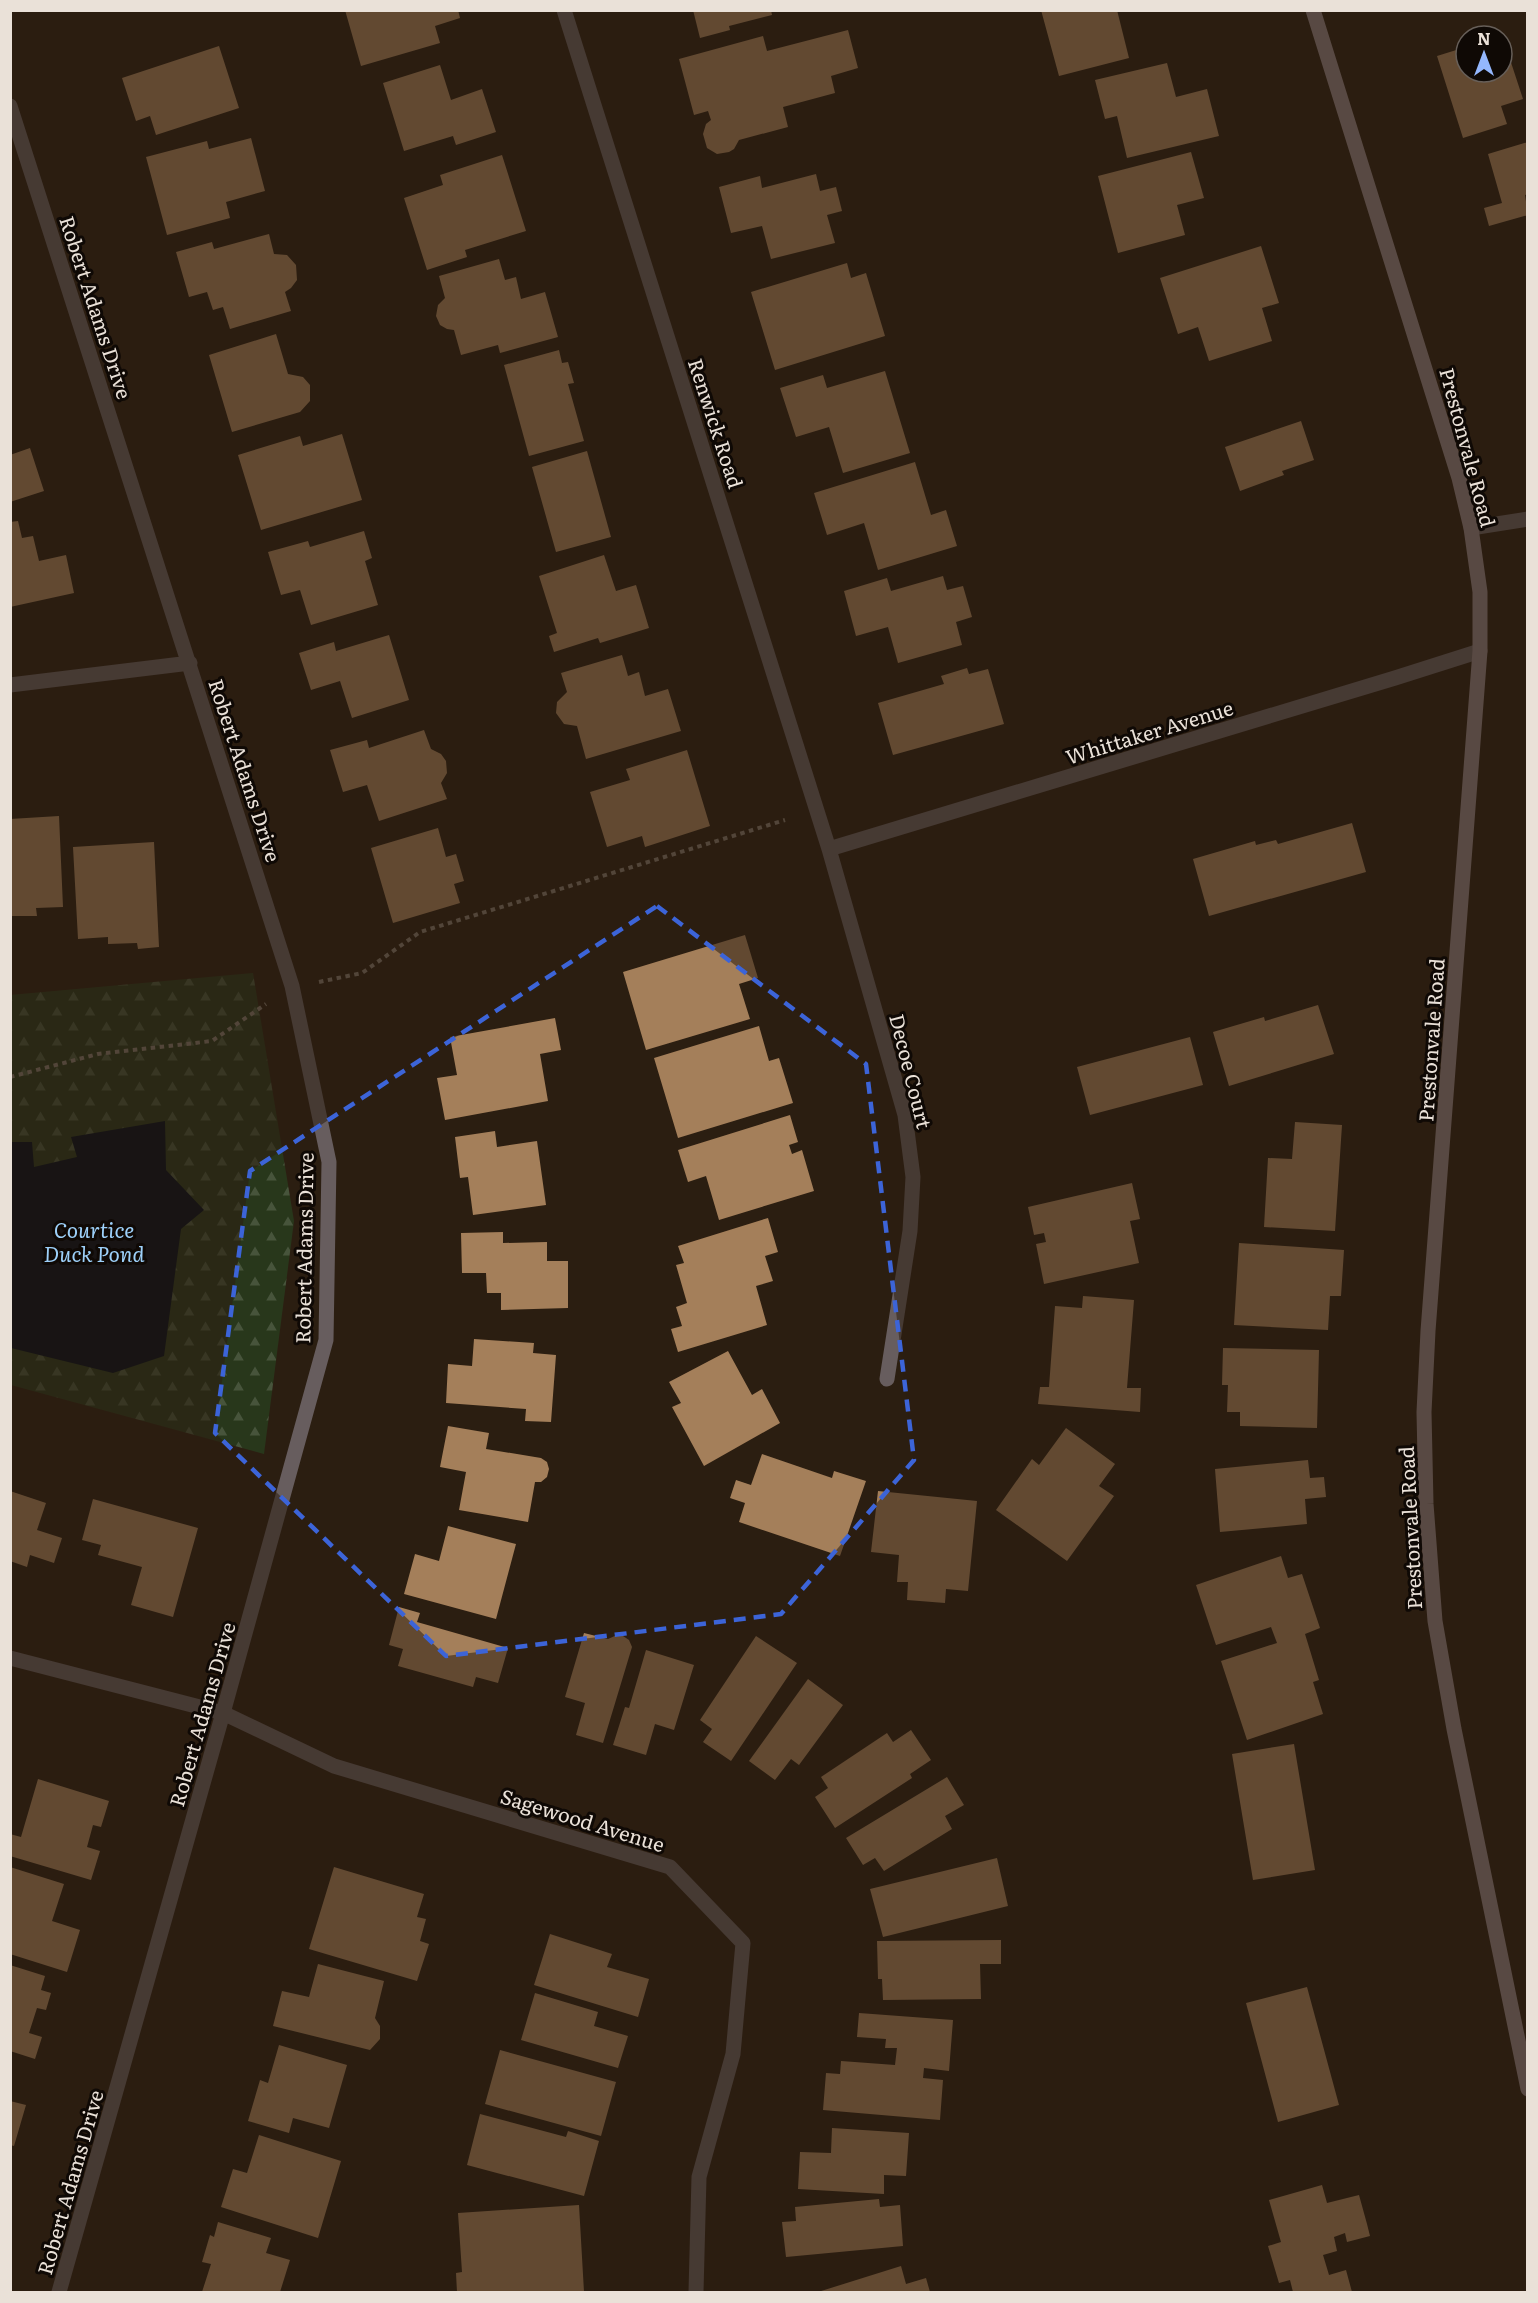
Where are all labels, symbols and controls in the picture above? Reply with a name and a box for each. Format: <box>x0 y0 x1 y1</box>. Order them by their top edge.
north arrow <box>1454 24 1514 84</box>
text: N <box>1477 26 1491 50</box>
street label: Robert Adams Drive <box>53 211 141 403</box>
street label: Renwick Road <box>682 354 752 492</box>
street label: Prestonvale Road <box>1433 364 1505 530</box>
street label: Robert Adams Drive <box>202 674 290 866</box>
street label: Whittaker Avenue <box>1062 691 1236 771</box>
street label: Prestonvale Road <box>1409 957 1451 1123</box>
street label: Decoe Court <box>883 1010 941 1132</box>
street label: Robert Adams Drive <box>286 1152 320 1344</box>
water label: Courtice Duck Pond <box>44 1213 144 1268</box>
street label: Prestonvale Road <box>1390 1445 1428 1611</box>
street label: Robert Adams Drive <box>160 1618 242 1810</box>
street label: Sagewood Avenue <box>497 1780 669 1858</box>
street label: Robert Adams Drive <box>28 2086 110 2278</box>

